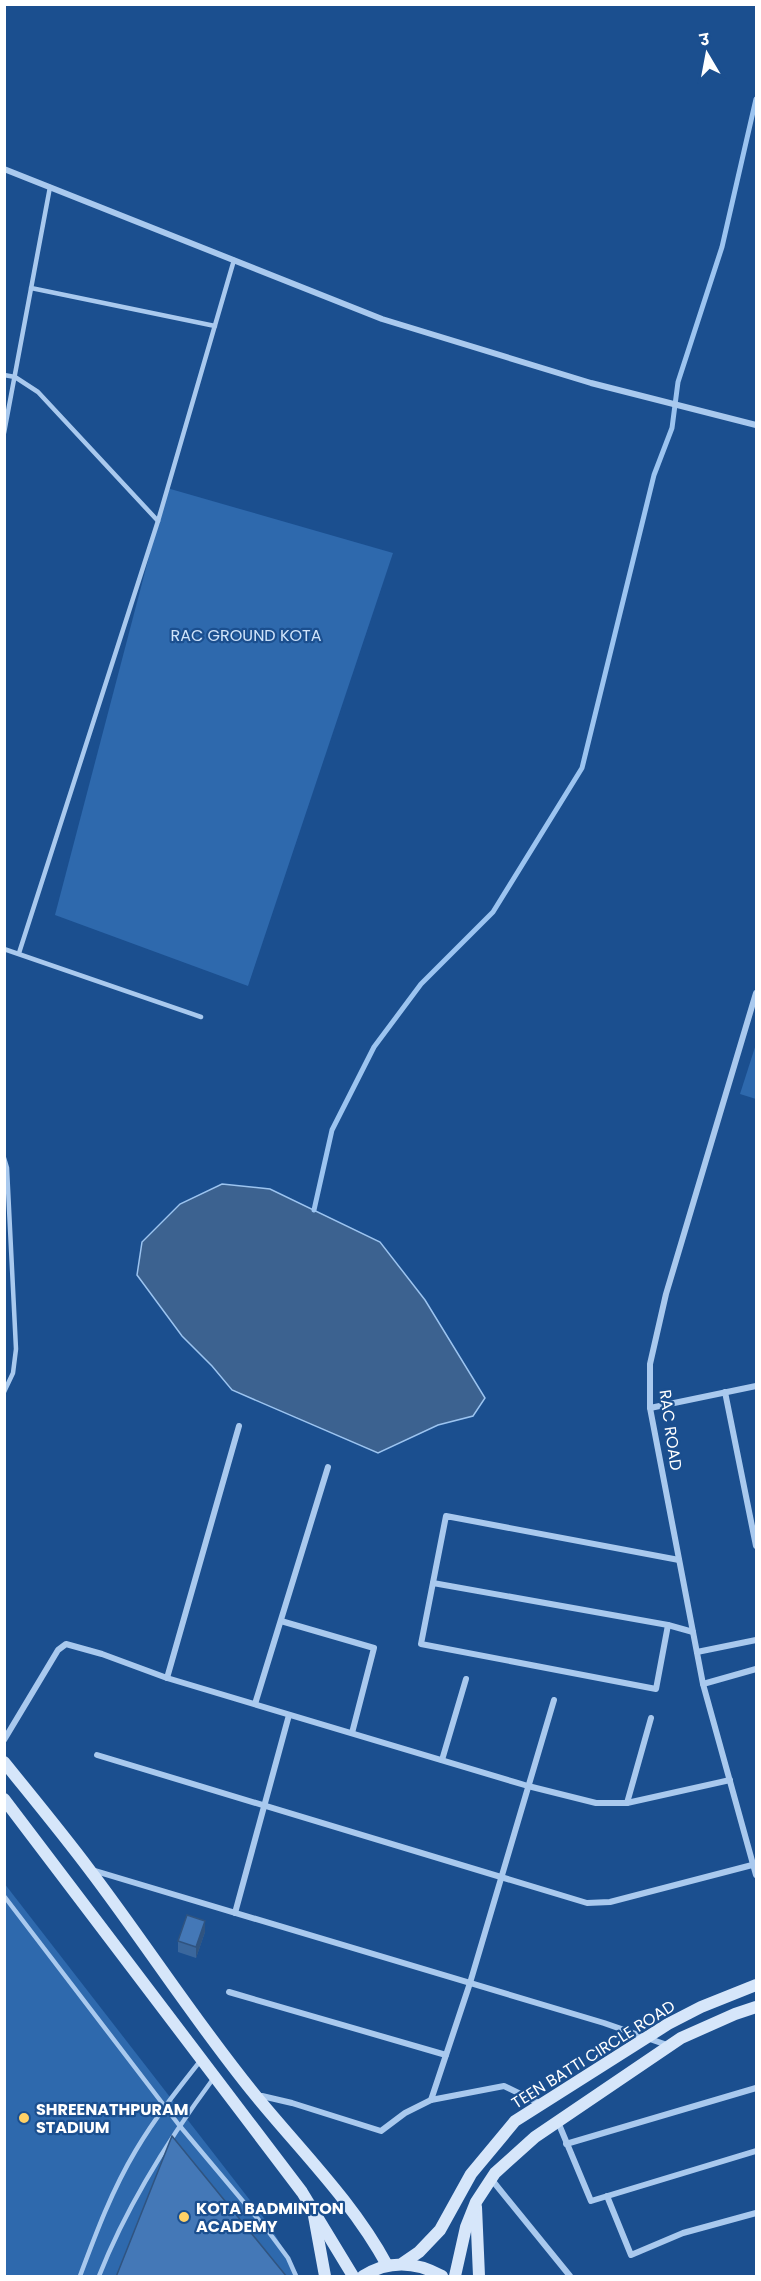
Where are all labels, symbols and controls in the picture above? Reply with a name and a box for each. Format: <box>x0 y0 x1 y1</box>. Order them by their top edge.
north arrow <box>677 24 737 84</box>
text: उ <box>697 27 712 52</box>
park label: RAC GROUND KOTA <box>170 624 322 647</box>
street label: RAC ROAD <box>653 1388 688 1472</box>
street label: TEEN BATTI CIRCLE ROAD <box>507 1995 679 2114</box>
place label: SHREENATHPURAM STADIUM <box>36 2098 188 2139</box>
marker: SHREENATHPURAM STADIUM <box>17 2111 31 2125</box>
place label: KOTA BADMINTON ACADEMY <box>196 2197 344 2238</box>
marker: KOTA BADMINTON ACADEMY <box>177 2210 191 2224</box>

